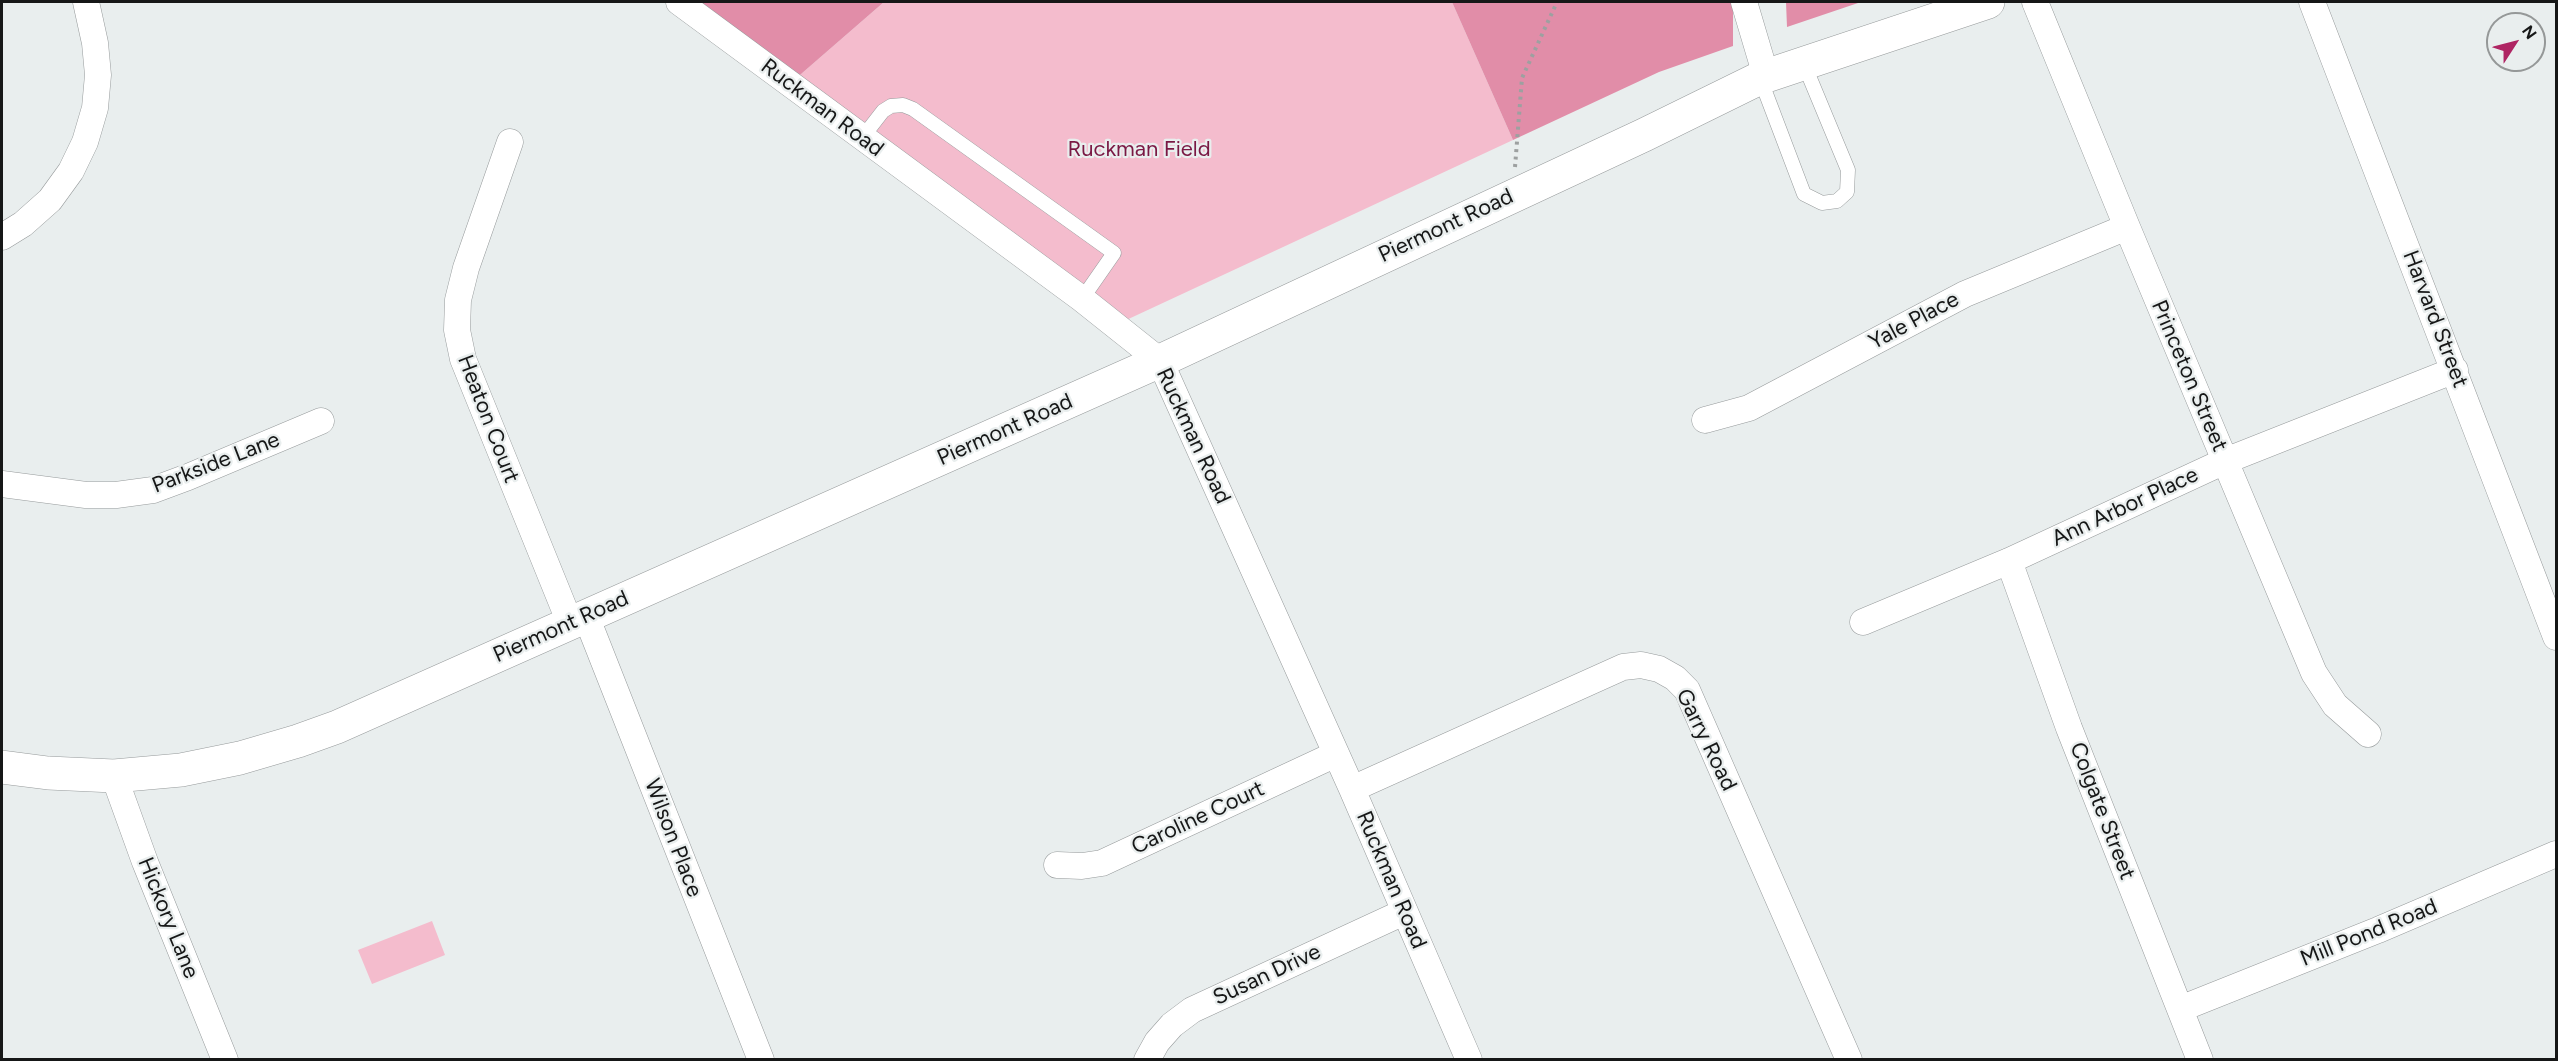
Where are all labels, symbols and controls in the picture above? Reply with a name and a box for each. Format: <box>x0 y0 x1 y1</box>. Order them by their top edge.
north arrow <box>2486 12 2546 72</box>
text: N <box>2518 22 2541 43</box>
street label: Ruckman Road <box>755 53 889 163</box>
park label: Ruckman Field <box>1067 137 1211 163</box>
street label: Piermont Road <box>1375 183 1517 269</box>
street label: Harvard Street <box>2397 247 2473 391</box>
street label: Yale Place <box>1864 286 1964 356</box>
street label: Princeton Street <box>2145 296 2233 456</box>
street label: Heaton Court <box>451 351 525 487</box>
street label: Ruckman Road <box>1150 364 1236 508</box>
street label: Piermont Road <box>933 388 1077 472</box>
street label: Parkside Lane <box>148 427 284 499</box>
street label: Ann Arbor Place <box>2048 462 2202 552</box>
street label: Piermont Road <box>489 585 633 669</box>
street label: Garry Road <box>1670 685 1742 795</box>
street label: Colgate Street <box>2064 739 2140 883</box>
street label: Wilson Place <box>638 775 708 901</box>
street label: Caroline Court <box>1127 776 1269 860</box>
street label: Ruckman Road <box>1350 807 1432 953</box>
street label: Hickory Lane <box>132 854 204 982</box>
street label: Mill Pond Road <box>2297 894 2441 972</box>
street label: Susan Drive <box>1209 939 1325 1011</box>

